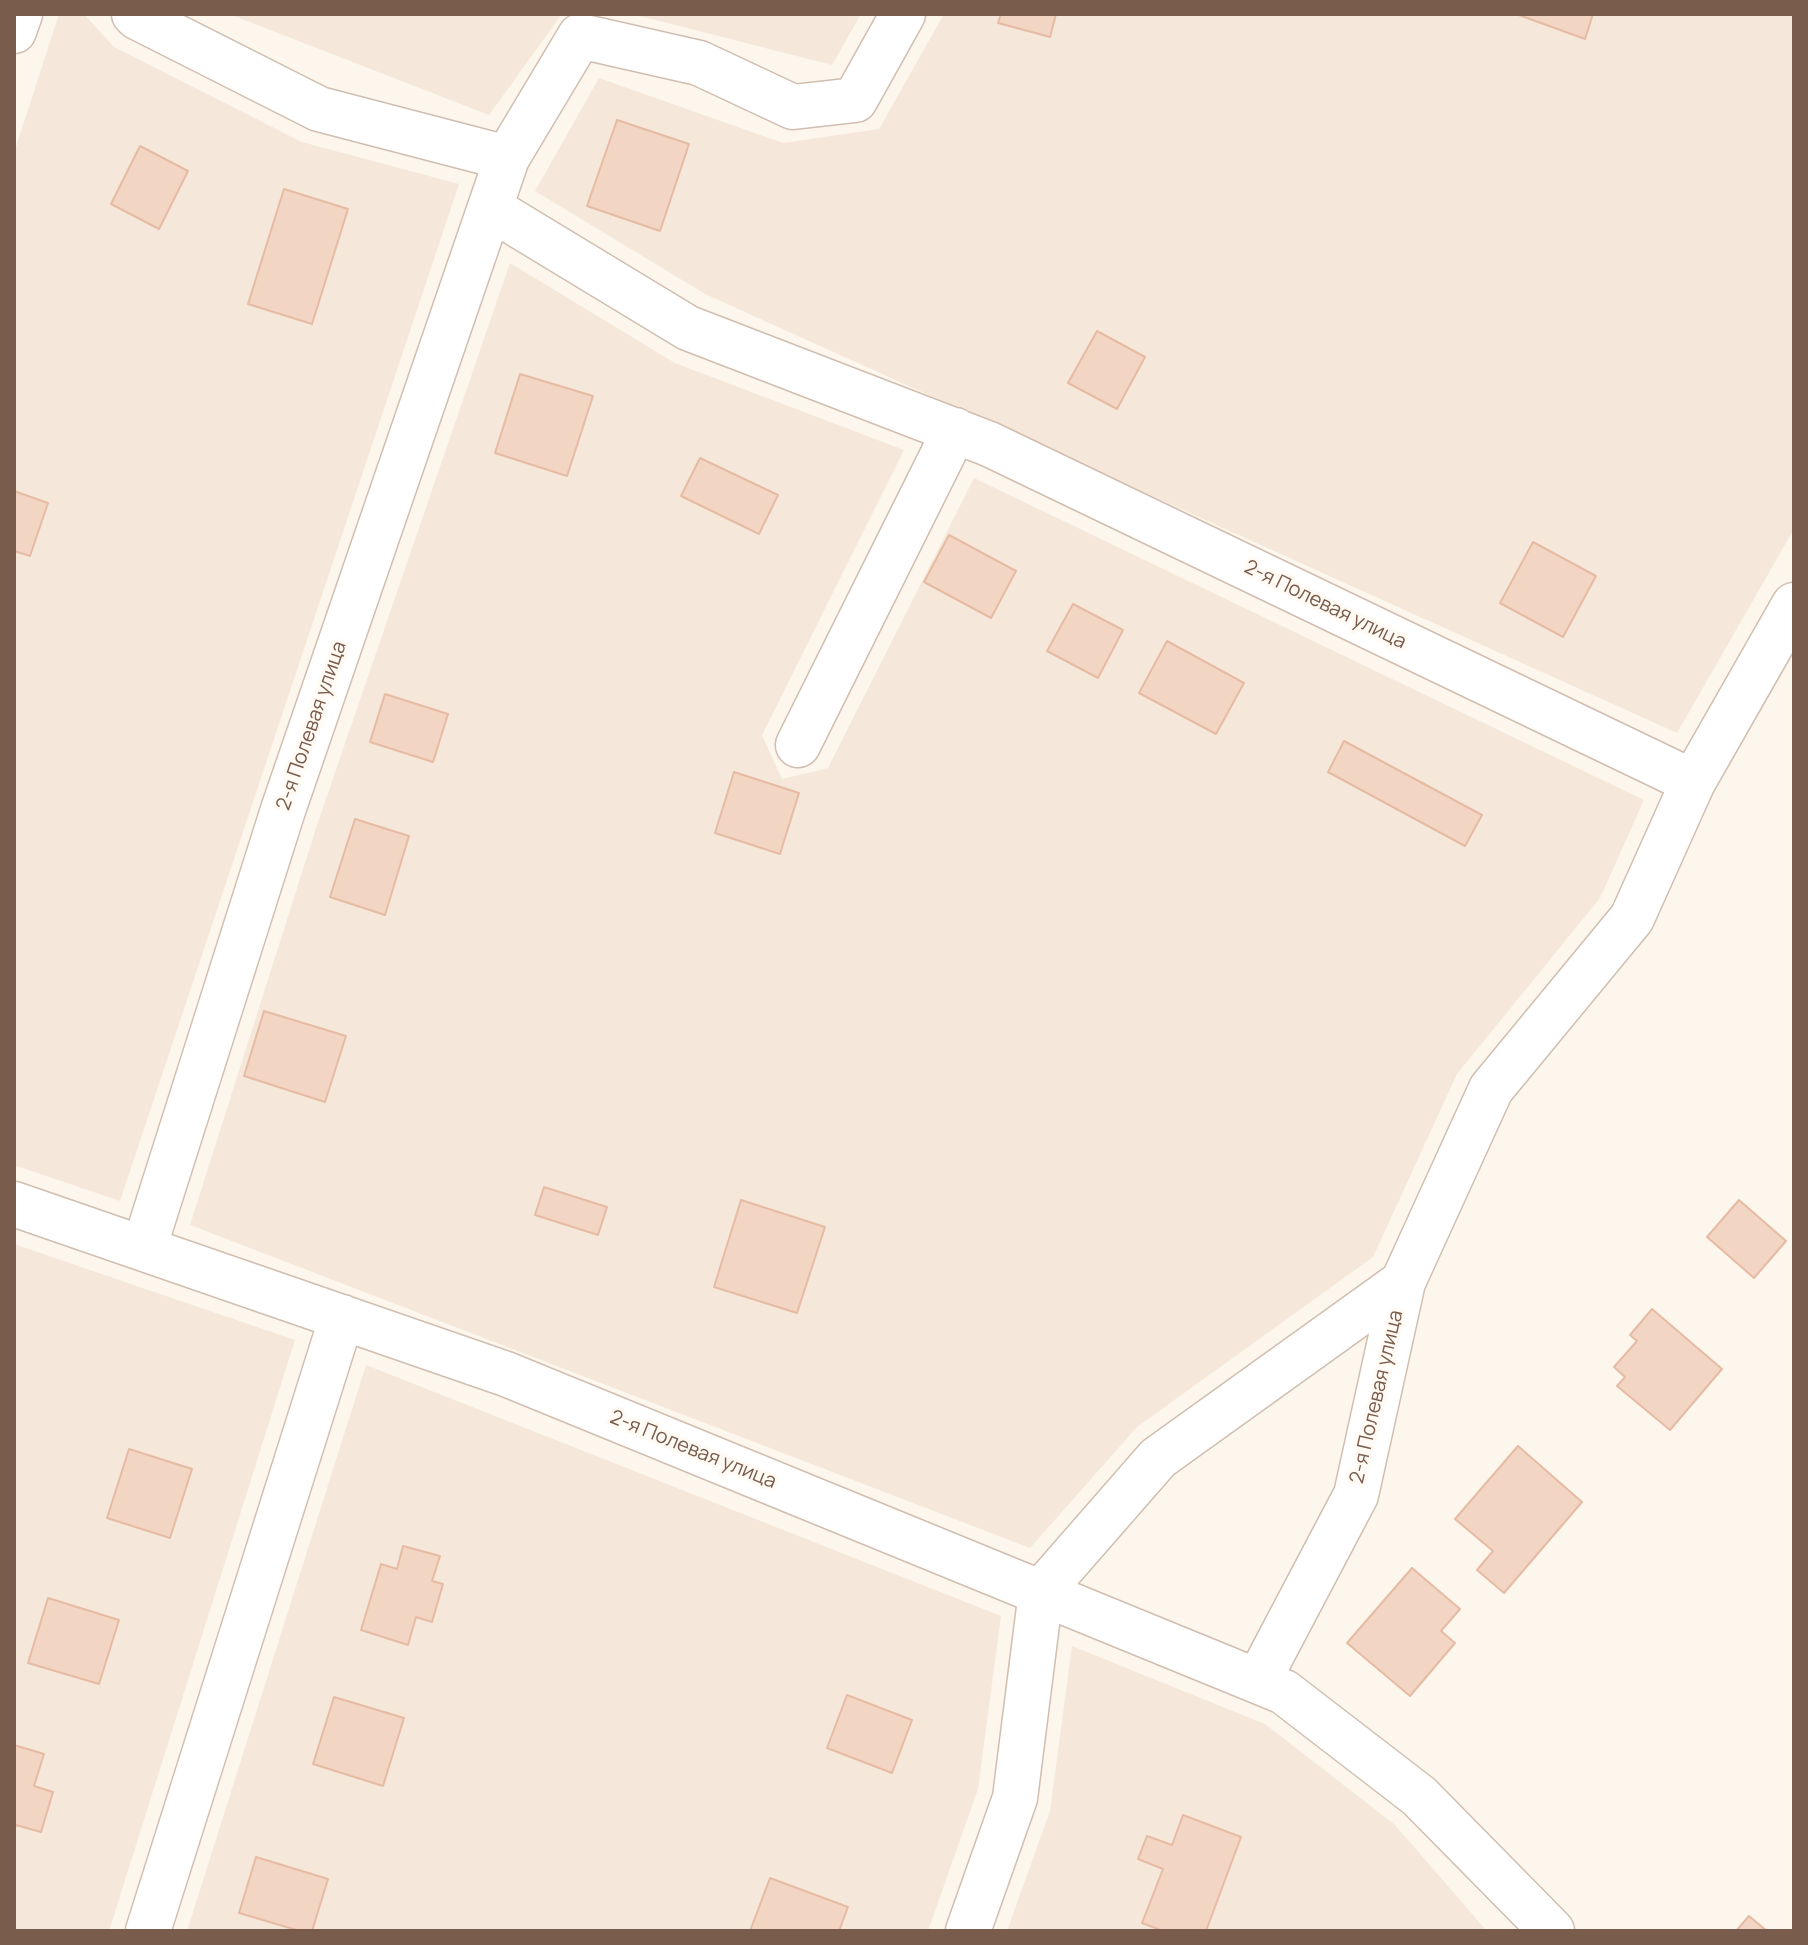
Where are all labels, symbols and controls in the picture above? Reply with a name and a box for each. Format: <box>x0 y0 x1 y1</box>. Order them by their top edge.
street label: 2-я Полевая улица <box>1240 555 1410 655</box>
street label: 2-я Полевая улица <box>272 638 352 814</box>
street label: 2-я Полевая улица <box>1345 1308 1409 1486</box>
street label: 2-я Полевая улица <box>606 1406 780 1494</box>

